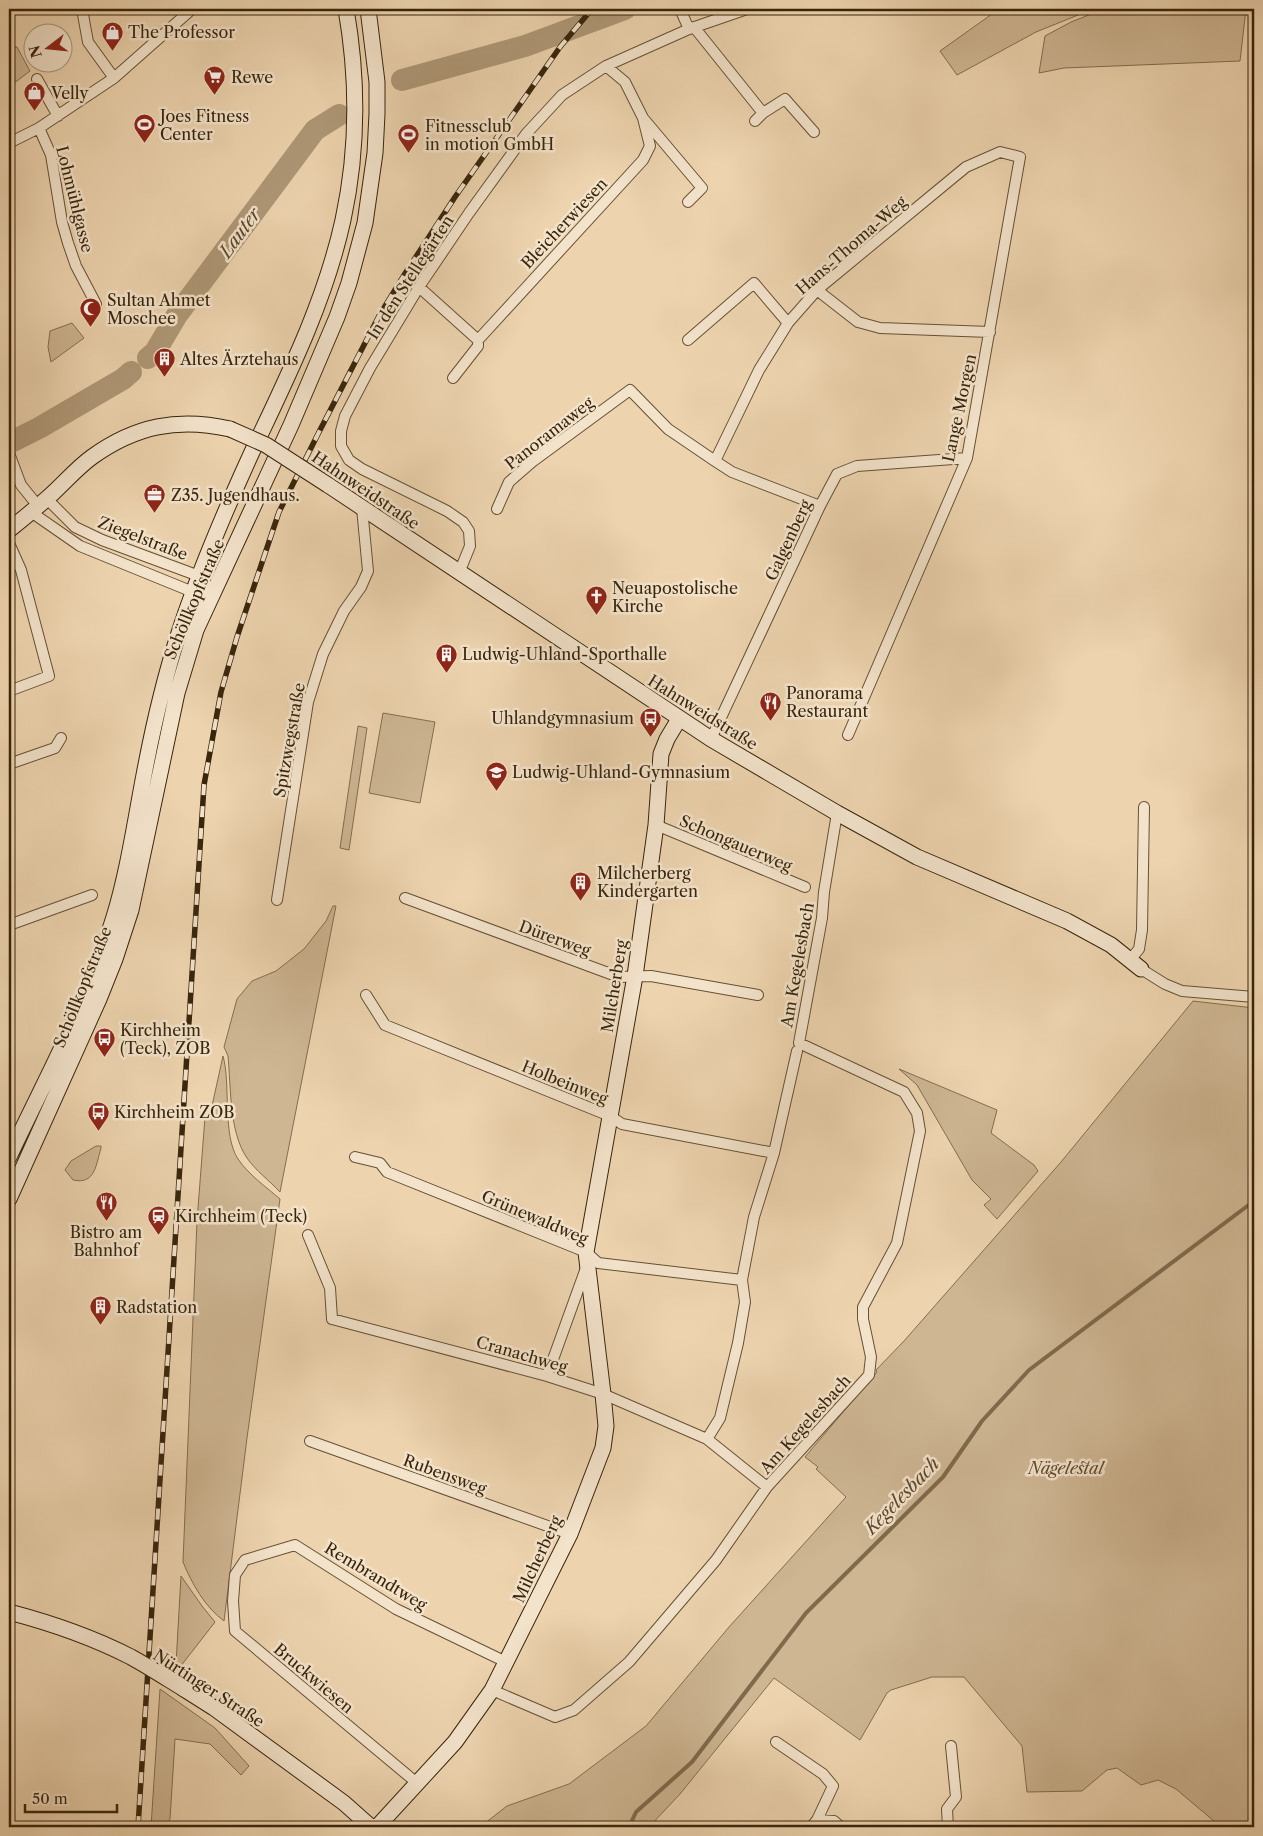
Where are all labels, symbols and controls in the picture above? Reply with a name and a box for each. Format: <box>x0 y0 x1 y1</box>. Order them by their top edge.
shop icon: The Professor <box>100 20 124 51</box>
north arrow <box>22 22 72 72</box>
place label: The Professor <box>128 22 235 42</box>
text: N <box>25 43 46 60</box>
supermarket icon: Rewe <box>203 65 227 96</box>
place label: Rewe <box>231 67 273 87</box>
shop icon: Velly <box>23 81 47 112</box>
place label: Velly <box>50 83 89 103</box>
place label: Joes Fitness Center <box>157 106 249 144</box>
sports icon: Joes Fitness Center <box>132 113 156 144</box>
place label: Fitnessclub in motion GmbH <box>425 116 554 154</box>
sports icon: Fitnessclub in motion GmbH <box>397 123 421 154</box>
street label: Lohmühlgasse <box>52 144 98 254</box>
street label: Bleicherwiesen <box>517 173 611 273</box>
street label: Hans-Thoma-Weg <box>791 191 911 299</box>
water label: Lauter <box>213 203 266 264</box>
street label: In den Stellegärten <box>362 211 458 343</box>
place label: Sultan Ahmet Moschee <box>107 290 211 328</box>
mosque icon: Sultan Ahmet Moschee <box>79 297 103 328</box>
building icon: Altes Ärztehaus <box>152 347 176 378</box>
place label: Altes Ärztehaus <box>179 349 299 369</box>
street label: Lange Morgen <box>938 352 980 464</box>
street label: Panoramaweg <box>501 392 598 474</box>
street label: Hahnweidstraße <box>308 447 424 533</box>
office icon: Z35. Jugendhaus. <box>143 483 167 514</box>
place label: Z35. Jugendhaus. <box>171 485 300 505</box>
street label: Galgenberg <box>761 496 816 584</box>
street label: Ziegelstraße <box>95 512 191 564</box>
street label: Schöllkopfstraße <box>160 536 228 662</box>
place label: Neuapostolische Kirche <box>612 578 738 616</box>
church icon: Neuapostolische Kirche <box>584 585 608 616</box>
building icon: Ludwig-Uhland-Sporthalle <box>434 642 458 673</box>
place label: Ludwig-Uhland-Sporthalle <box>462 644 667 664</box>
street label: Hahnweidstraße <box>644 670 762 754</box>
street label: Spitzwegstraße <box>269 681 309 799</box>
place label: Panorama Restaurant <box>786 683 869 721</box>
restaurant icon: Panorama Restaurant <box>758 690 782 721</box>
bus stop icon: Uhlandgymnasium <box>638 706 662 737</box>
place label: Uhlandgymnasium <box>491 708 634 728</box>
school or university icon: Ludwig-Uhland-Gymnasium <box>484 760 508 791</box>
place label: Ludwig-Uhland-Gymnasium <box>512 762 730 782</box>
street label: Schongauerweg <box>677 810 796 876</box>
place label: Milcherberg Kindergarten <box>597 863 698 901</box>
building icon: Milcherberg Kindergarten <box>569 870 593 901</box>
street label: Am Kegelesbach <box>776 901 818 1030</box>
street label: Dürerweg <box>516 916 594 960</box>
street label: Schöllkopfstraße <box>49 923 115 1051</box>
street label: Milcherberg <box>597 938 631 1034</box>
place label: Kirchheim (Teck), ZOB <box>120 1020 210 1058</box>
bus stop icon: Kirchheim (Teck), ZOB <box>92 1027 116 1058</box>
street label: Holbeinweg <box>519 1056 612 1109</box>
bus stop icon: Kirchheim ZOB <box>86 1100 110 1131</box>
place label: Kirchheim ZOB <box>114 1102 234 1122</box>
street label: Grünewaldweg <box>479 1186 592 1249</box>
restaurant icon: Bistro am Bahnhof <box>94 1191 118 1222</box>
station icon: Kirchheim (Teck) <box>147 1204 171 1235</box>
place label: Kirchheim (Teck) <box>175 1206 307 1226</box>
place label: Bistro am Bahnhof <box>70 1222 142 1260</box>
building icon: Radstation <box>88 1295 112 1326</box>
place label: Radstation <box>116 1297 197 1317</box>
street label: Cranachweg <box>474 1331 571 1377</box>
street label: Am Kegelesbach <box>755 1370 855 1478</box>
street label: Rubensweg <box>401 1450 490 1499</box>
water label: Kegelesbach <box>859 1453 944 1540</box>
park label: Nägelestal <box>1026 1458 1106 1478</box>
street label: Milcherberg <box>508 1512 566 1606</box>
street label: Rembrandtweg <box>321 1538 431 1615</box>
street label: Bruckwiesen <box>270 1639 358 1717</box>
street label: Nürtinger Straße <box>150 1645 268 1731</box>
scale bar <box>25 1781 118 1813</box>
text: 50 m <box>32 1789 68 1808</box>

